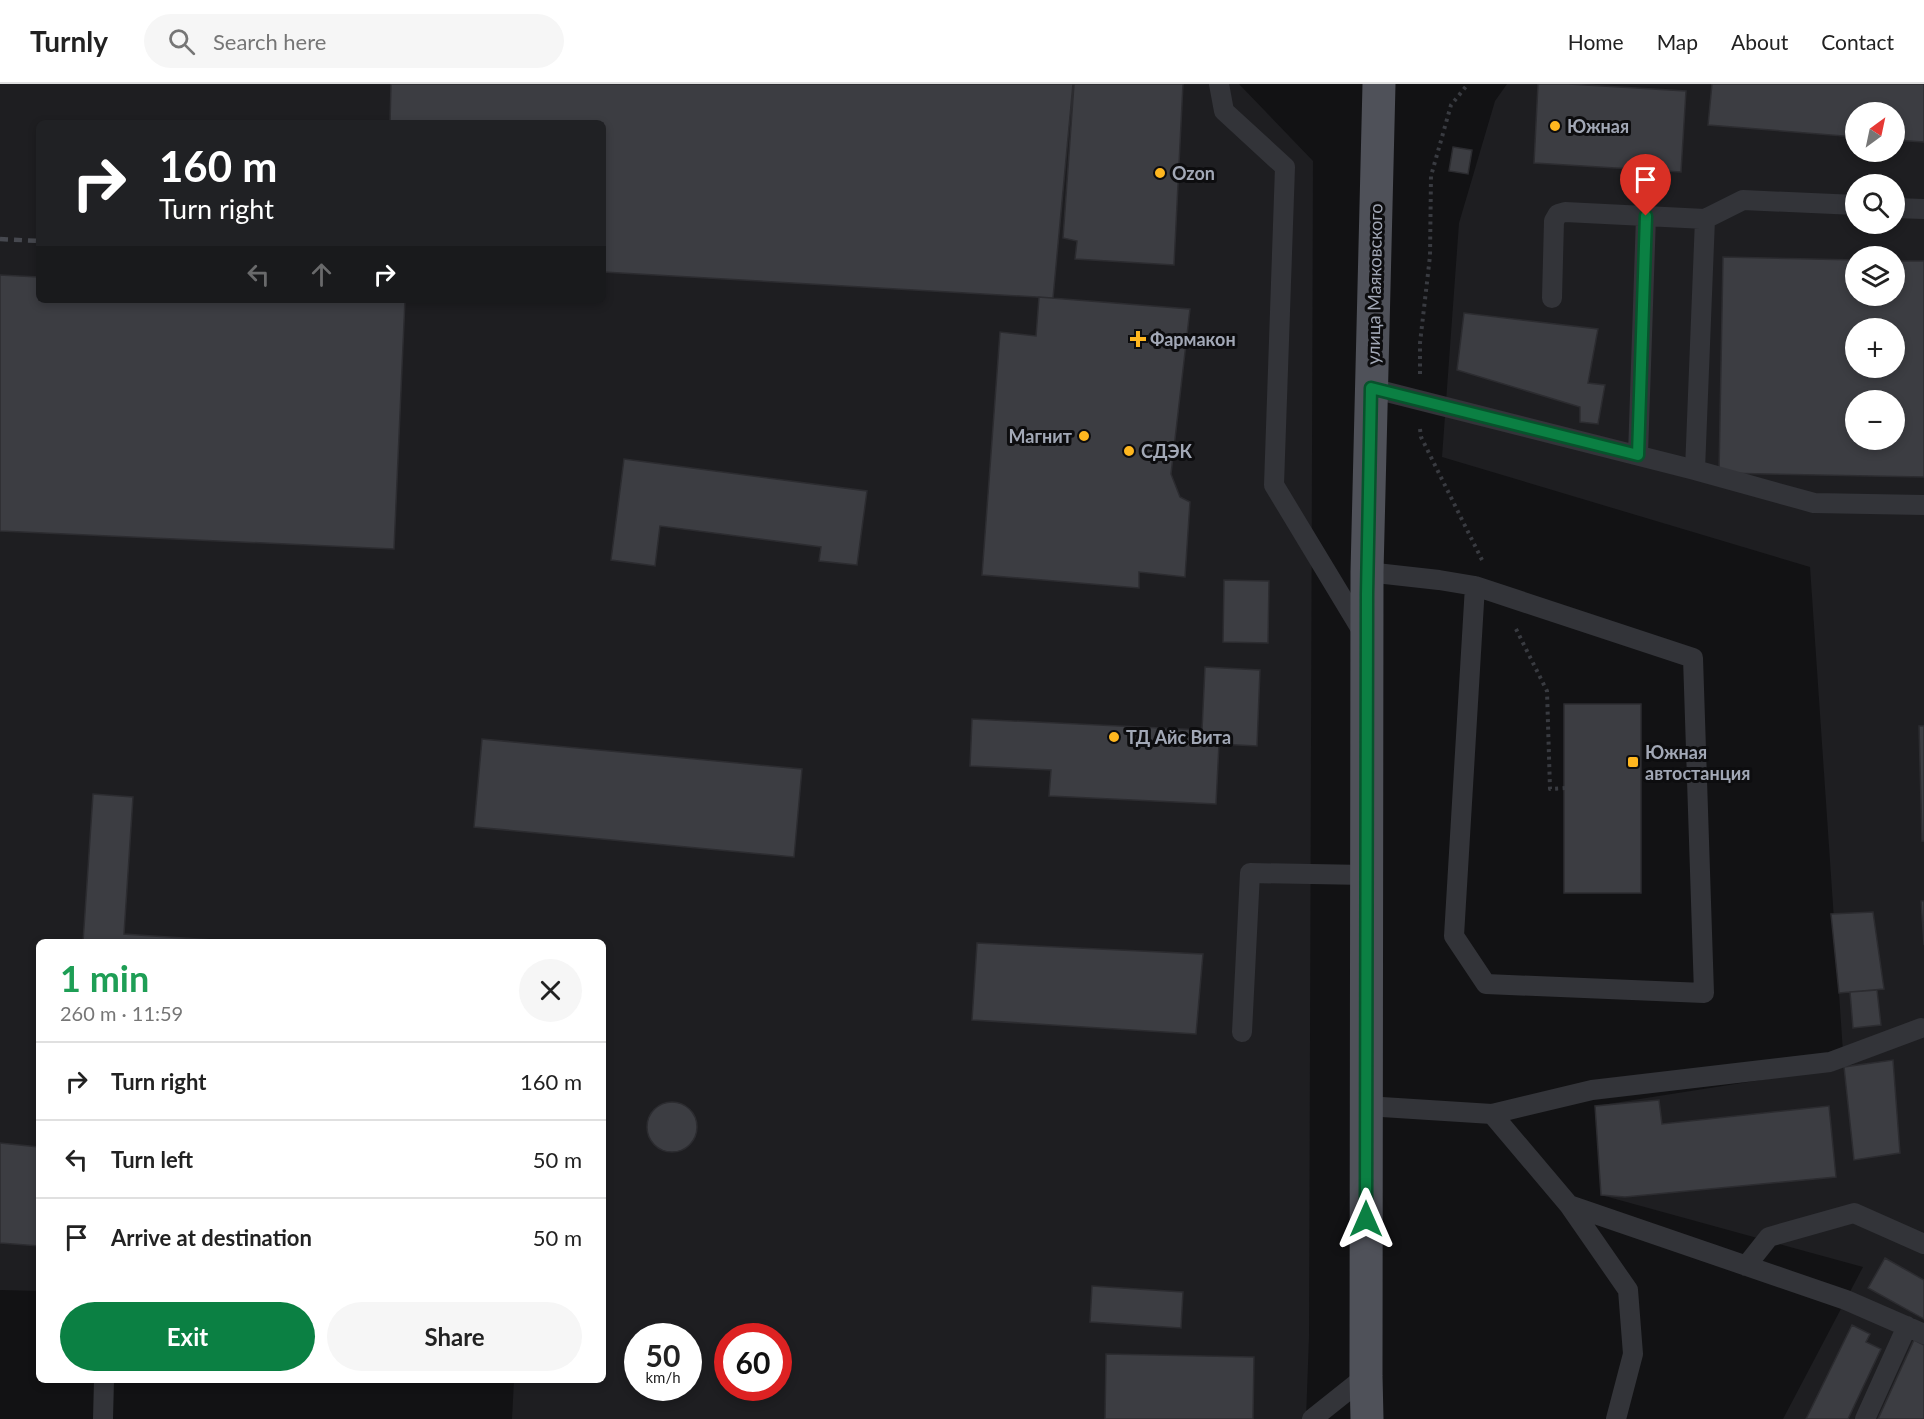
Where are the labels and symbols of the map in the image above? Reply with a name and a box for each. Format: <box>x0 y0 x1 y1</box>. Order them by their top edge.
north arrow <box>1845 102 1905 162</box>
place label: Южная <box>1567 115 1629 137</box>
marker: Южная <box>1548 119 1562 133</box>
pin <box>1620 154 1671 216</box>
place label: Ozon <box>1172 162 1215 184</box>
marker: Ozon <box>1153 166 1167 180</box>
street label: улица Маяковского <box>1362 203 1386 365</box>
place label: Фармакон <box>1150 328 1236 350</box>
marker: Фармакон <box>1131 332 1145 346</box>
place label: Магнит <box>1009 425 1073 447</box>
marker: Магнит <box>1077 429 1091 443</box>
place label: СДЭК <box>1141 440 1192 462</box>
marker: СДЭК <box>1122 444 1136 458</box>
place label: ТД Айс Вита <box>1126 726 1231 748</box>
marker: ТД Айс Вита <box>1107 730 1121 744</box>
place label: Южная автостанция <box>1645 741 1750 784</box>
marker: Южная автостанция <box>1626 755 1640 769</box>
position arrow <box>1334 1187 1398 1251</box>
speed limit sign: 60 <box>714 1323 792 1401</box>

